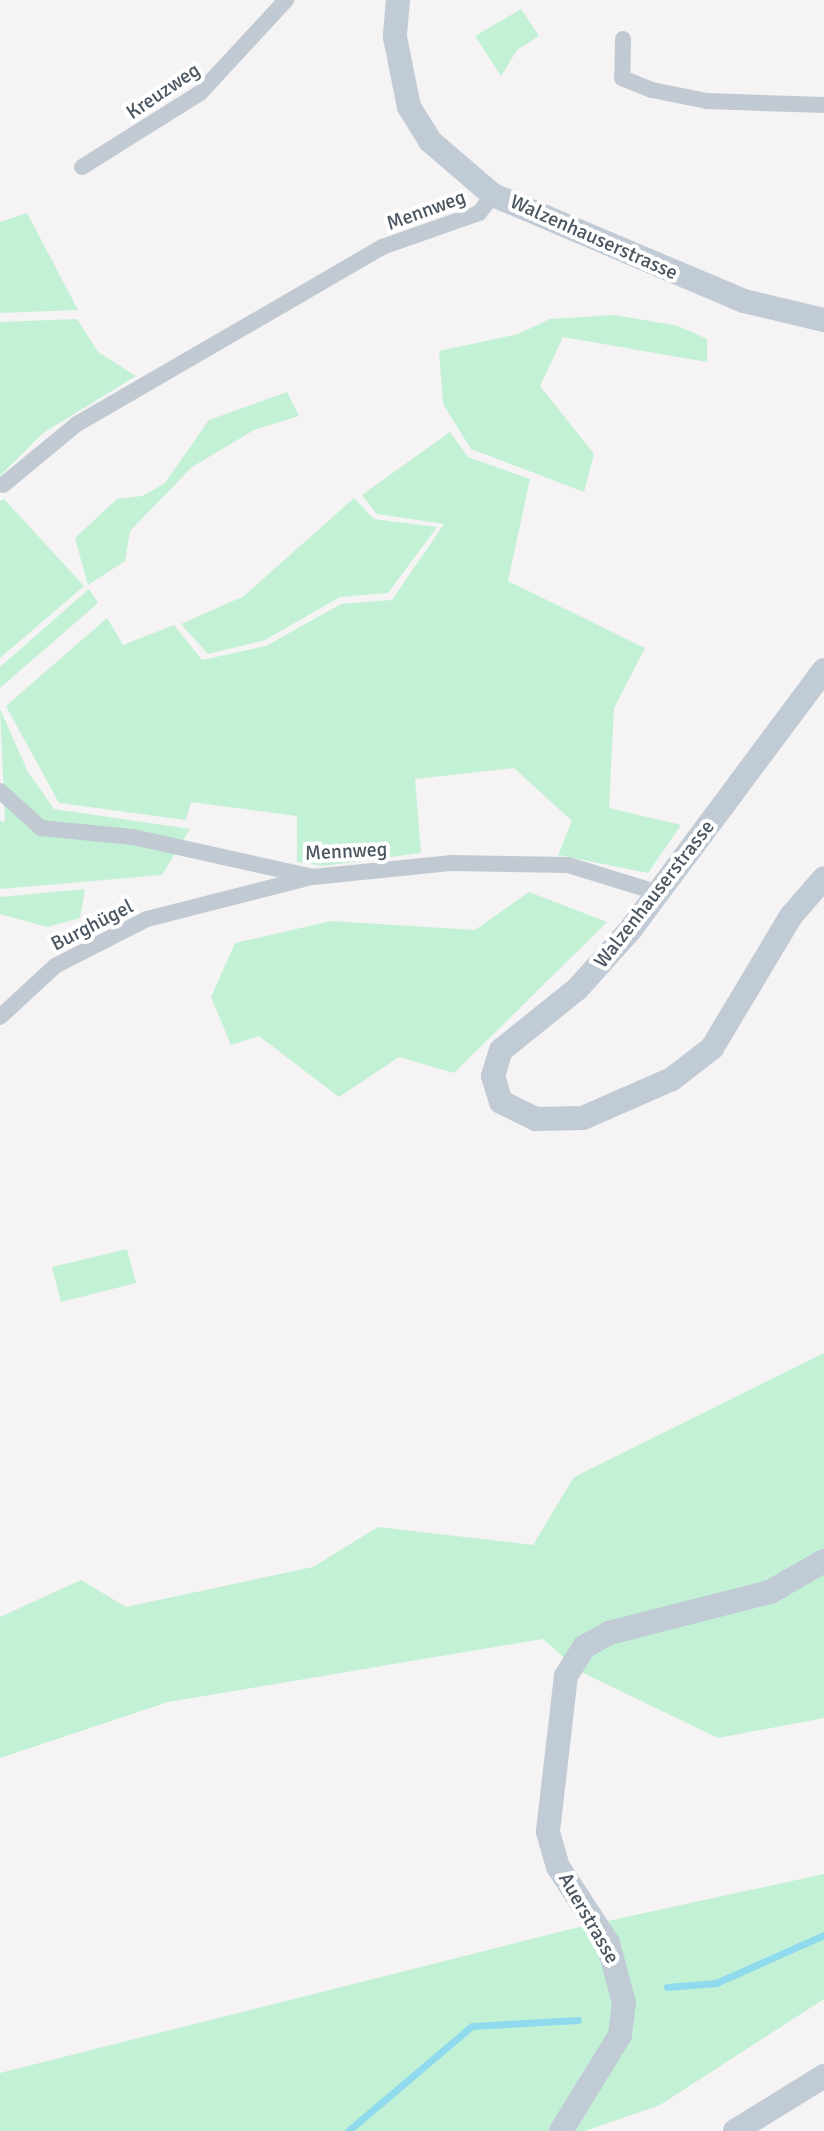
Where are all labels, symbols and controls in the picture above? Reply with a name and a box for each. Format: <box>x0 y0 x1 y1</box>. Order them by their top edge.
street label: Kreuzweg <box>122 58 204 124</box>
street label: Mennweg <box>383 185 469 235</box>
street label: Walzenhauserstrasse <box>506 189 682 285</box>
street label: Walzenhauserstrasse <box>589 815 719 973</box>
street label: Mennweg <box>304 837 388 865</box>
street label: Burghügel <box>47 894 137 956</box>
street label: Auerstrasse <box>553 1868 625 1968</box>

